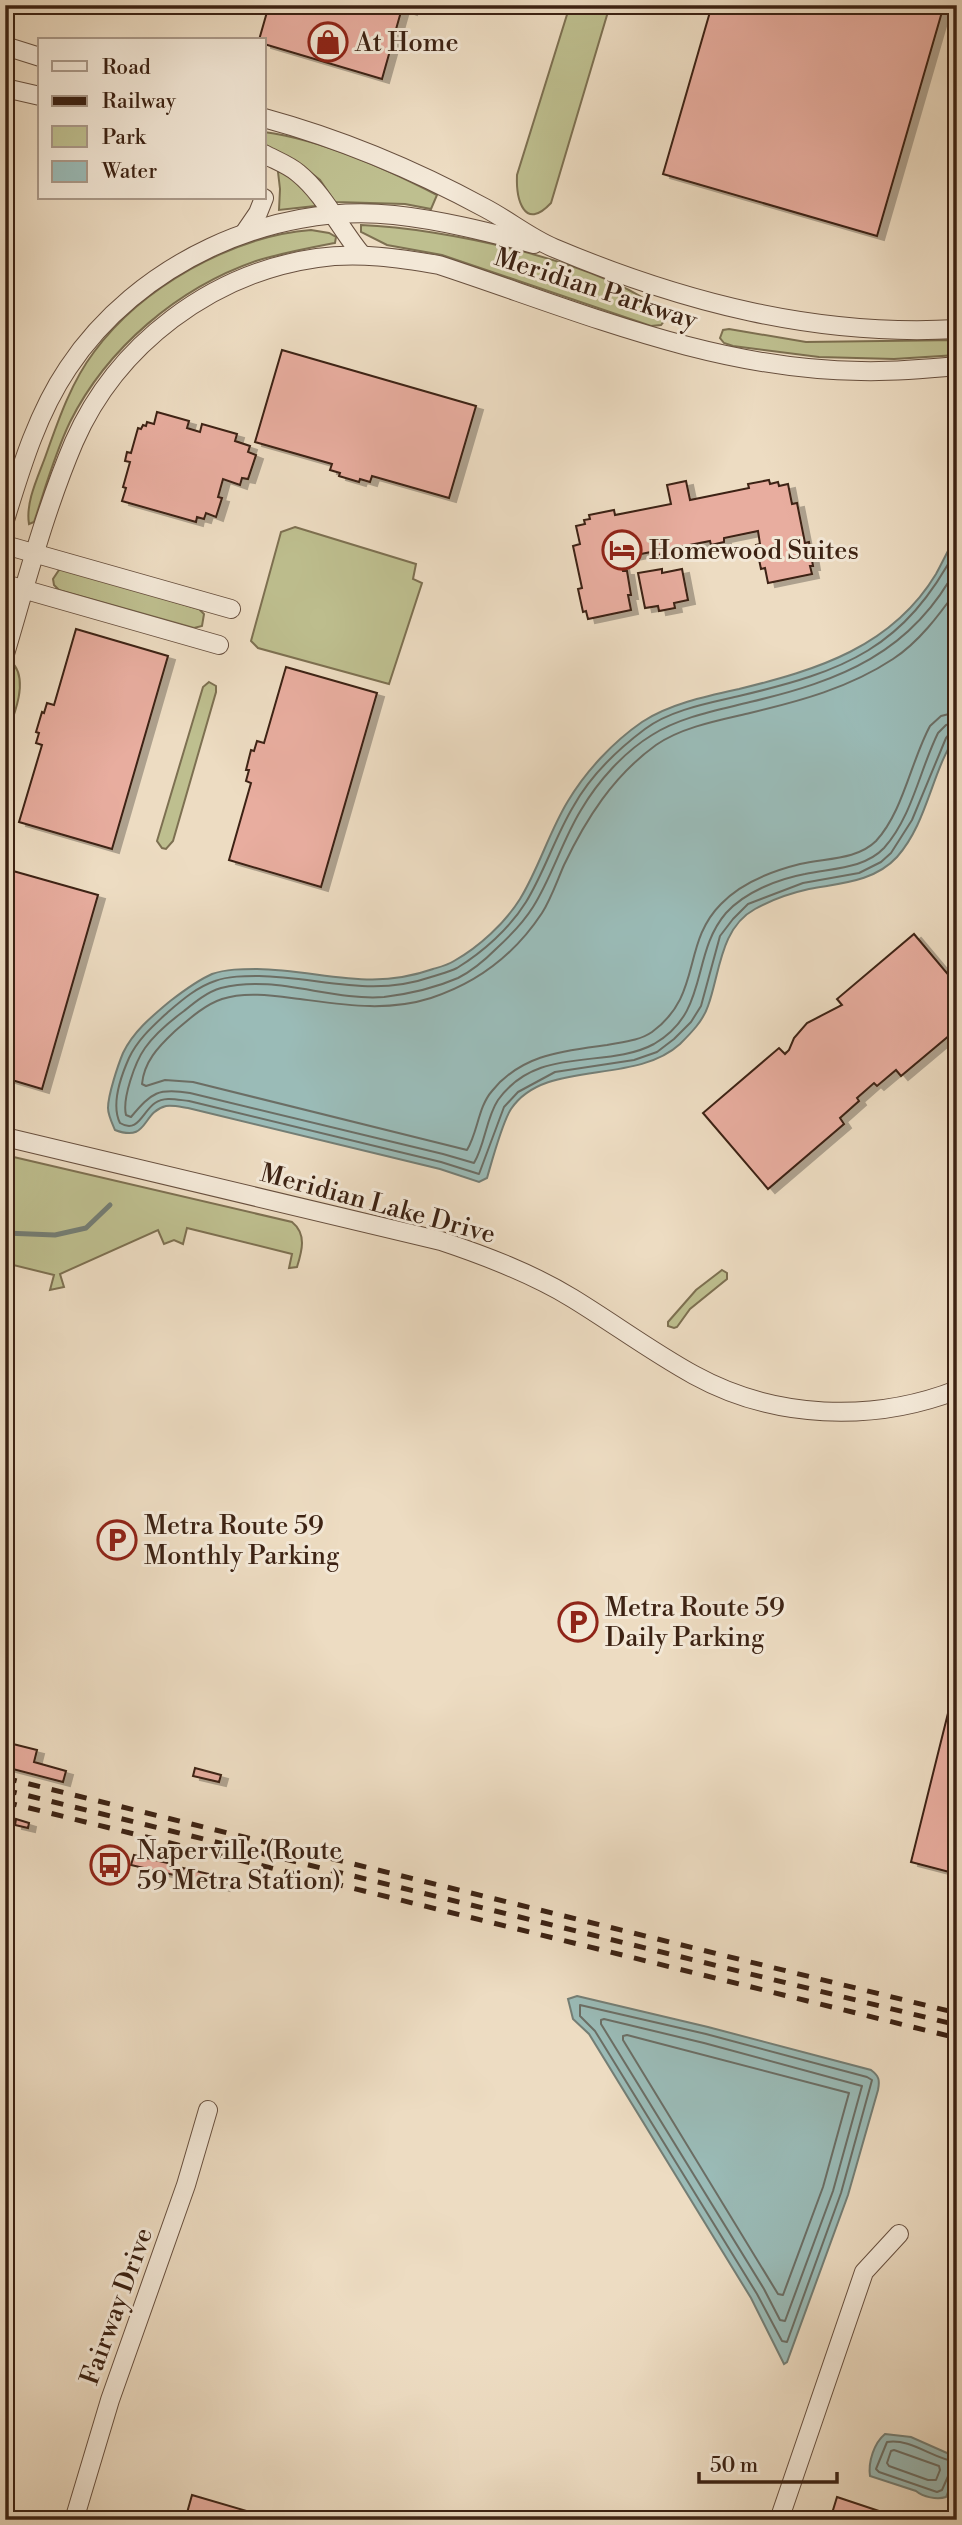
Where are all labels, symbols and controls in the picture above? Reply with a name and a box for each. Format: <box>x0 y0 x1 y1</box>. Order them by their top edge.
shop icon: At Home <box>307 21 349 63</box>
place label: At Home <box>354 27 459 59</box>
legend <box>38 38 266 200</box>
text: Road <box>102 55 151 81</box>
text: Railway <box>102 89 177 115</box>
text: Park <box>102 125 147 151</box>
text: Water <box>101 159 157 185</box>
street label: Meridian Parkway <box>490 241 702 337</box>
hotel icon: Homewood Suites <box>601 529 643 571</box>
place label: Homewood Suites <box>649 535 859 567</box>
street label: Meridian Lake Drive <box>257 1157 499 1251</box>
place label: Metra Route 59 Monthly Parking <box>144 1510 340 1572</box>
parking icon: Metra Route 59 Monthly Parking <box>96 1519 138 1561</box>
place label: Metra Route 59 Daily Parking <box>605 1592 785 1654</box>
parking icon: Metra Route 59 Daily Parking <box>557 1601 599 1643</box>
place label: Naperville (Route 59 Metra Station) <box>137 1835 342 1897</box>
bus stop icon: Naperville (Route 59 Metra Station) <box>89 1844 131 1886</box>
street label: Fairway Drive <box>74 2224 160 2389</box>
scale bar <box>699 2441 838 2485</box>
text: 50 m <box>710 2453 758 2479</box>

